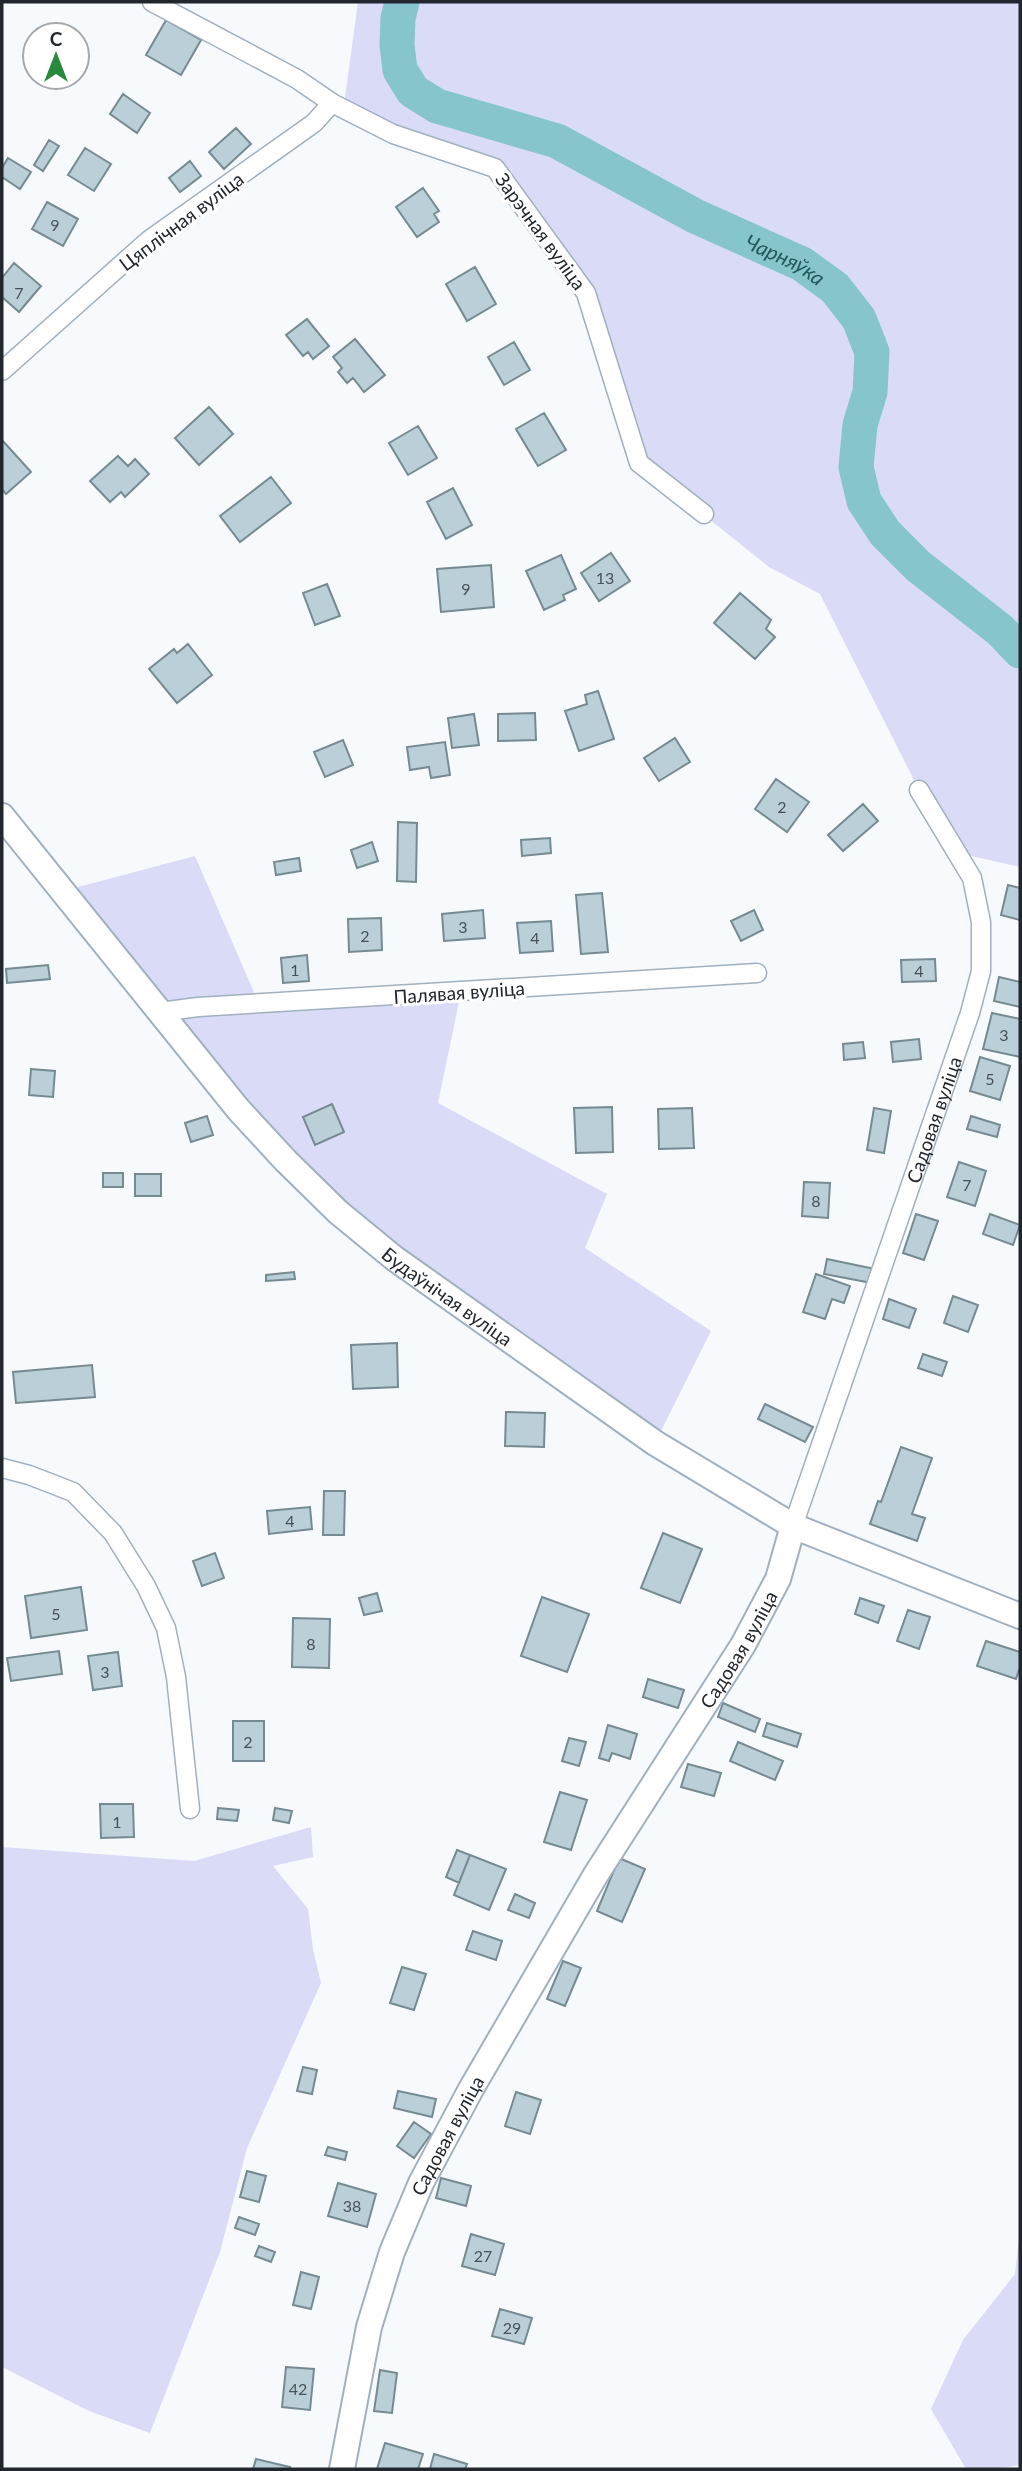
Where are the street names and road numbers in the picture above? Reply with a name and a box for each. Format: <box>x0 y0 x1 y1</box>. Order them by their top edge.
street label: Цяплічная вуліца <box>114 167 248 275</box>
street label: Зарэчная вуліца <box>491 168 591 294</box>
street label: Палявая вуліца <box>393 976 525 1008</box>
street label: Садовая вуліца <box>901 1053 966 1186</box>
street label: Будаўнічая вуліца <box>378 1242 517 1350</box>
street label: Садовая вуліца <box>694 1587 781 1712</box>
street label: Садовая вуліца <box>406 2071 488 2199</box>

